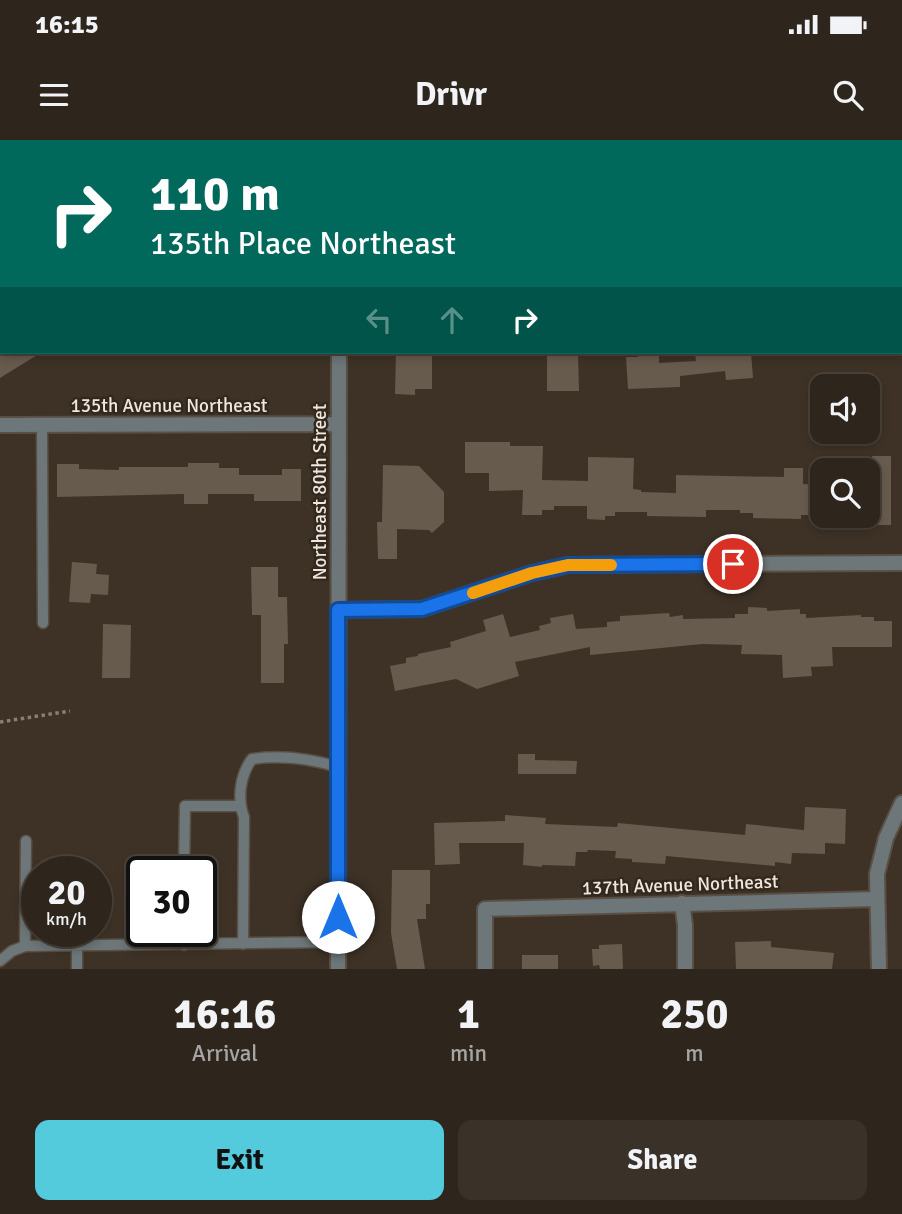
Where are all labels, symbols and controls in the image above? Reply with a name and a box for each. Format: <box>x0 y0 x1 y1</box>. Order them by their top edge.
text: 16:15 <box>35 9 99 41</box>
text: Drivr <box>415 75 487 114</box>
icon: menu <box>35 76 73 114</box>
icon: search <box>829 76 867 114</box>
text: 110 m <box>150 164 280 224</box>
icon: right <box>35 168 126 259</box>
text: 135th Place Northeast <box>150 224 456 263</box>
icon: left <box>360 301 398 339</box>
icon: ahead <box>433 301 471 339</box>
icon: right <box>506 301 544 339</box>
map controls <box>810 374 880 528</box>
button: sound <box>810 374 880 444</box>
street label: 135th Avenue Northeast <box>71 394 268 418</box>
street label: Northeast 80th Street <box>308 403 332 580</box>
button: search <box>810 458 880 528</box>
pin <box>703 534 763 594</box>
icon: arrive <box>714 545 752 583</box>
speed limit sign: 30 <box>126 856 217 947</box>
street label: 137th Avenue Northeast <box>581 870 779 900</box>
text: 20 <box>48 871 85 914</box>
position arrow <box>301 880 375 954</box>
text: km/h <box>46 908 87 930</box>
text: 16:16 <box>173 989 277 1040</box>
text: 1 <box>457 989 480 1040</box>
text: 250 <box>660 989 729 1040</box>
text: Arrival <box>192 1039 258 1068</box>
text: min <box>450 1039 487 1068</box>
text: m <box>685 1039 704 1068</box>
button: Exit <box>35 1120 444 1200</box>
button: Share <box>458 1120 867 1200</box>

